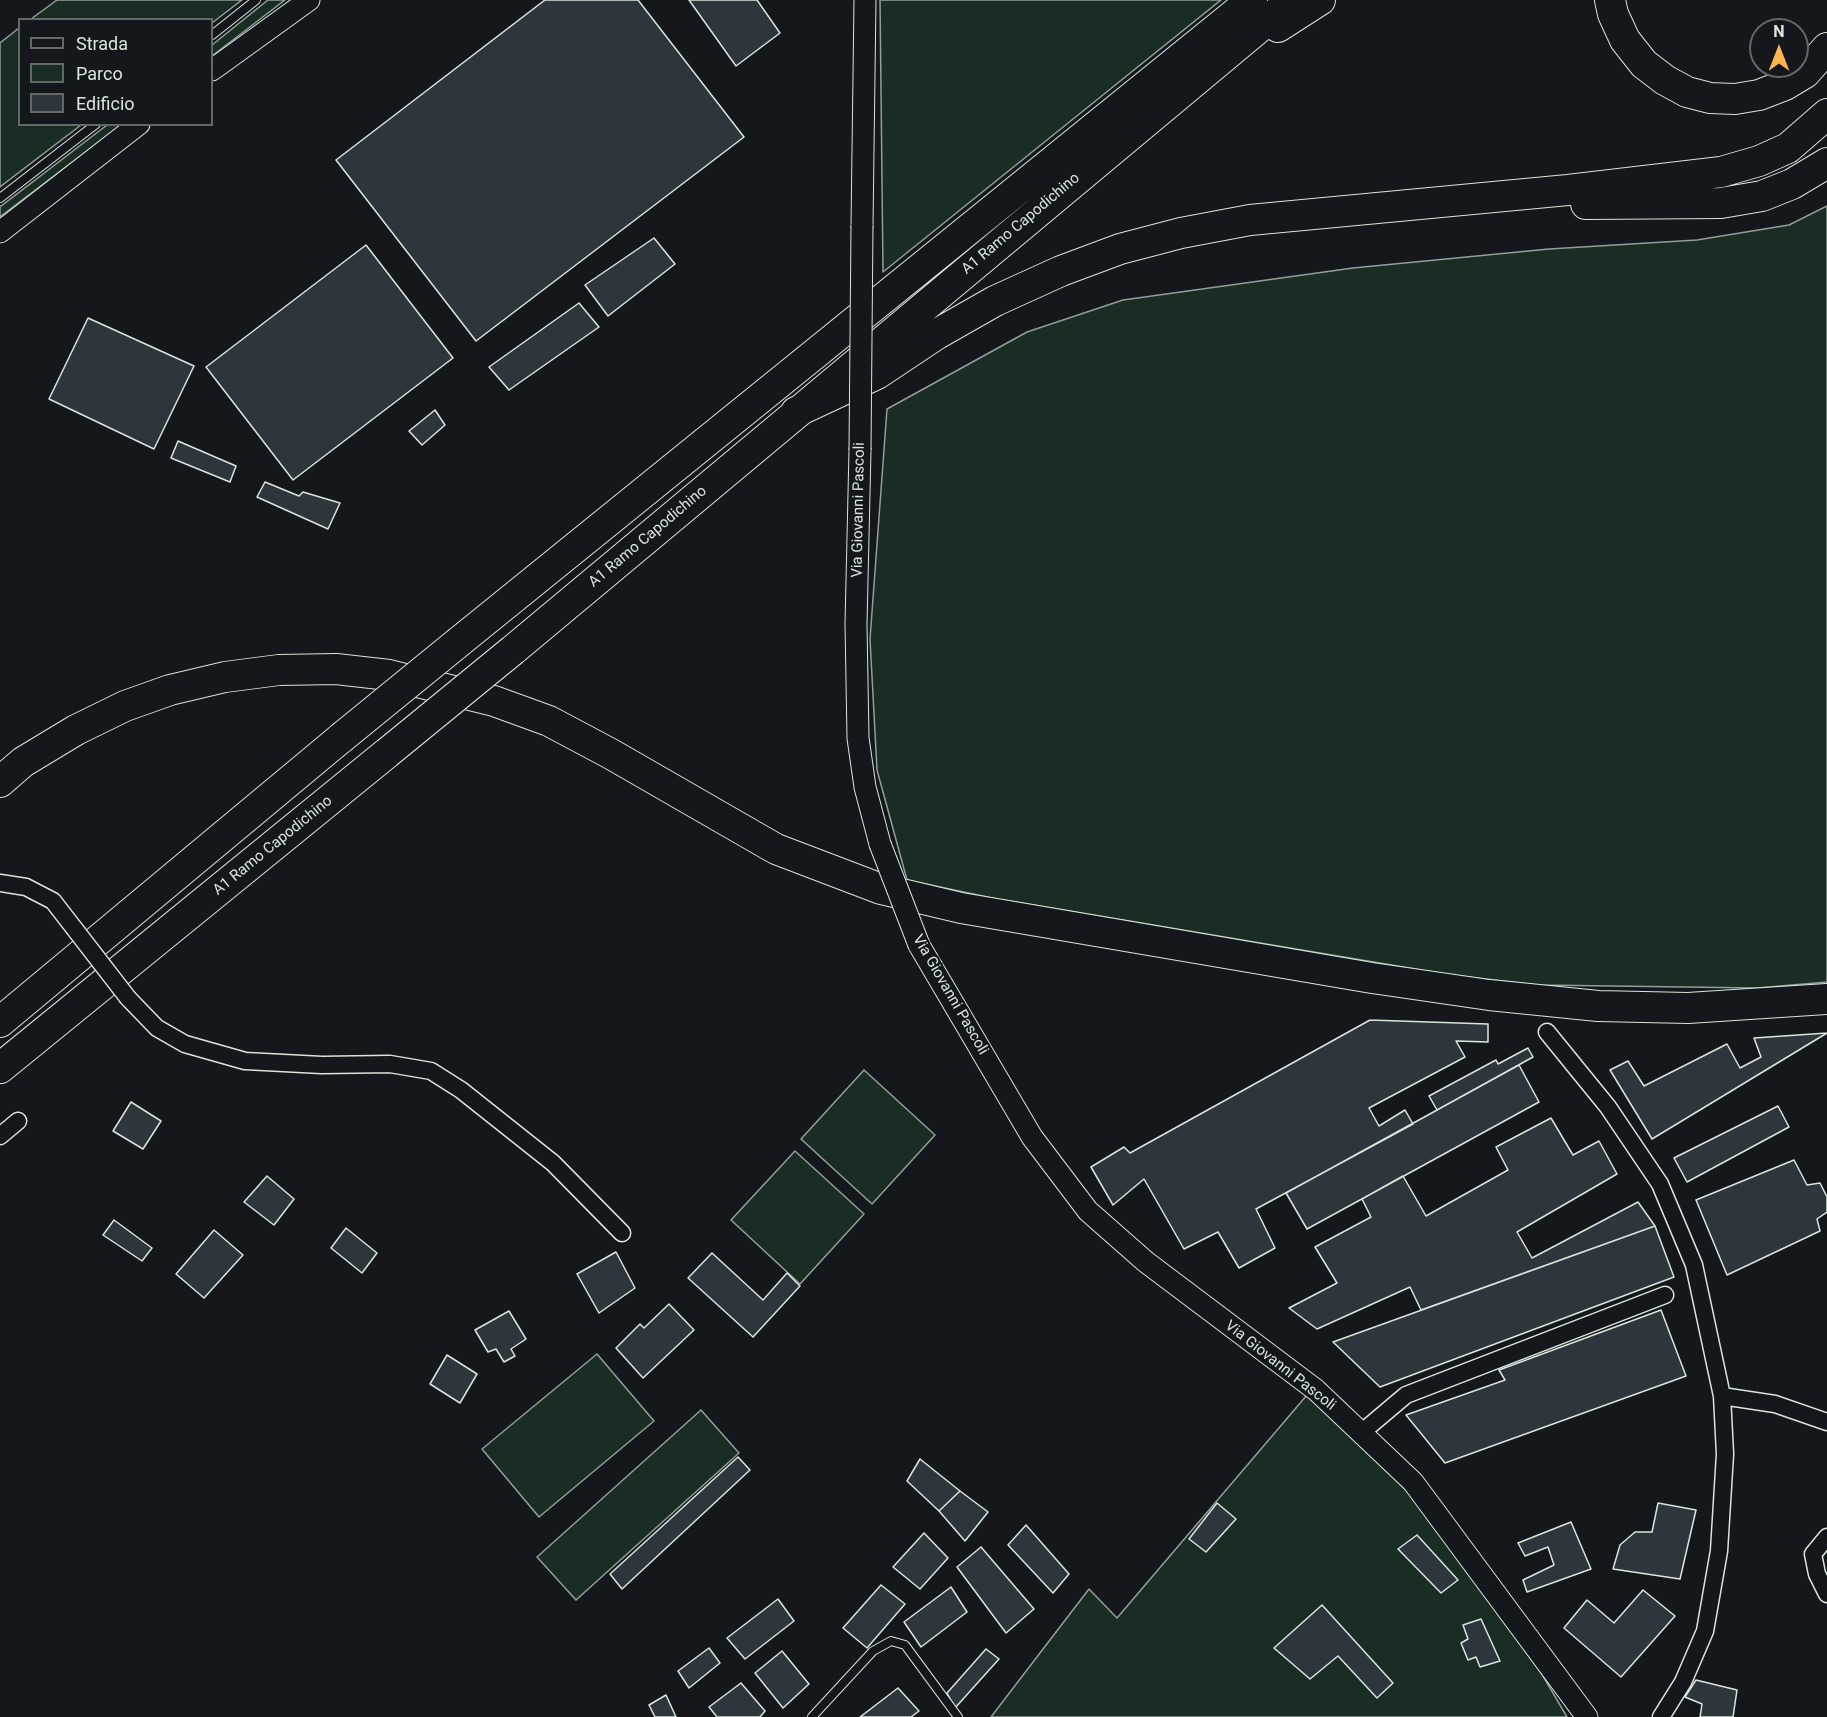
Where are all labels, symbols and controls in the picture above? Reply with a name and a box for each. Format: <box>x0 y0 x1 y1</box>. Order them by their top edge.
legend <box>18 18 213 126</box>
north arrow <box>1749 18 1809 78</box>
text: N <box>1773 22 1785 41</box>
text: Strada <box>76 33 128 54</box>
text: Parco <box>76 63 123 84</box>
text: Edificio <box>76 93 135 114</box>
street label: A1 Ramo Capodichino <box>958 169 1084 279</box>
street label: Via Giovanni Pascoli <box>849 442 869 578</box>
street label: A1 Ramo Capodichino <box>585 482 711 592</box>
street label: A1 Ramo Capodichino <box>210 792 336 900</box>
street label: Via Giovanni Pascoli <box>908 932 992 1058</box>
street label: Via Giovanni Pascoli <box>1221 1317 1339 1415</box>

